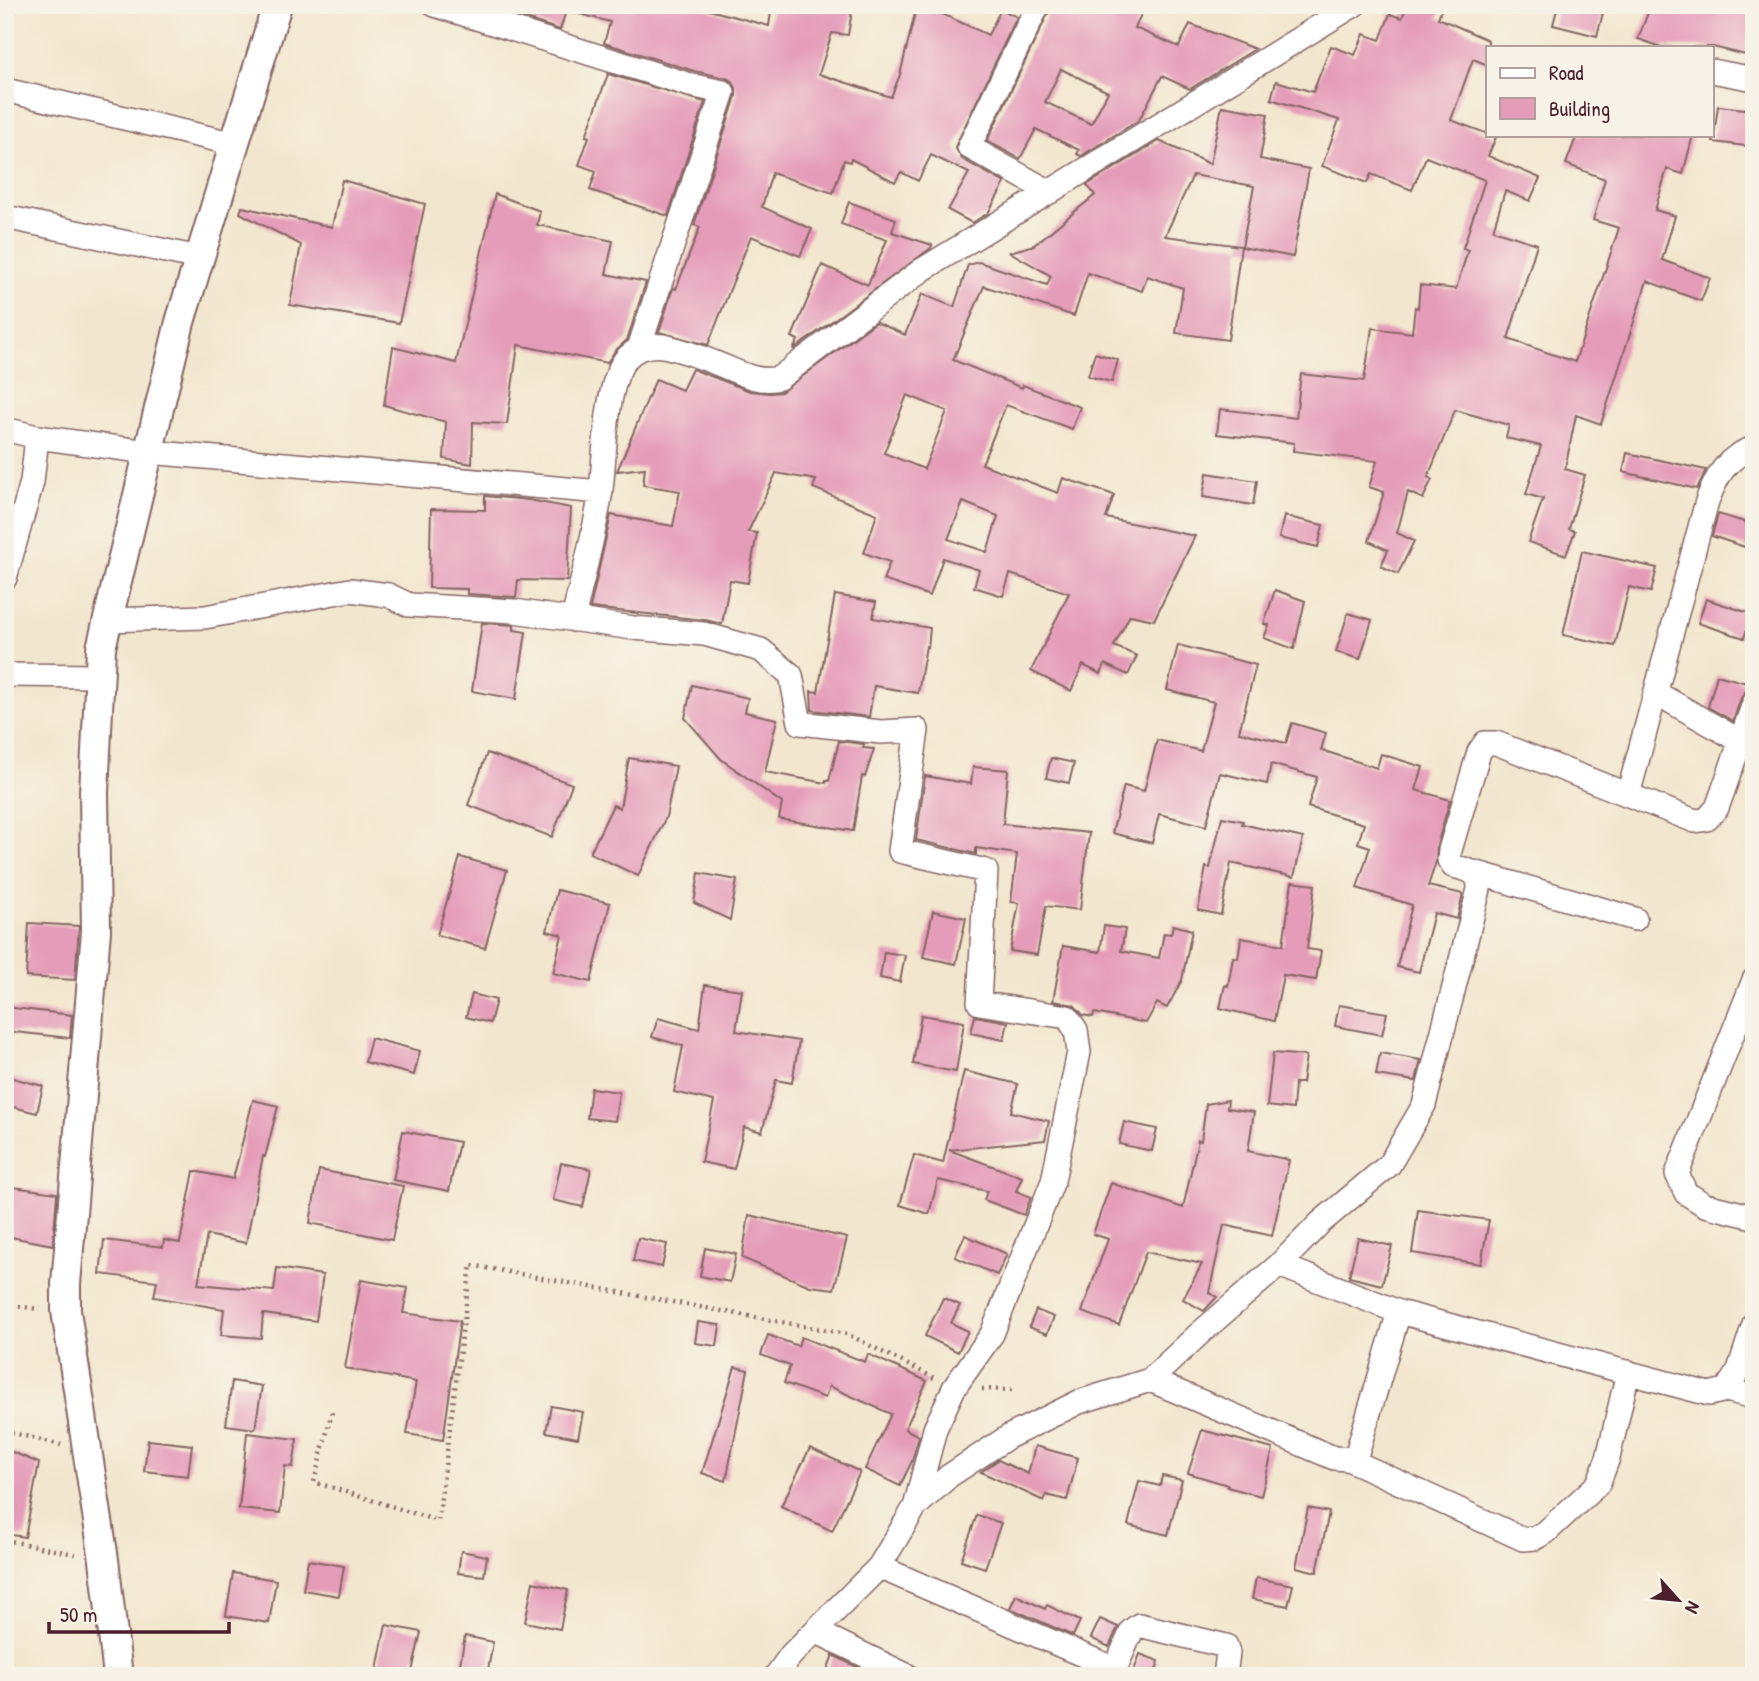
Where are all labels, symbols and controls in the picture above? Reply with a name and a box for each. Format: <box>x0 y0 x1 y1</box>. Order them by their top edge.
legend <box>1486 46 1714 136</box>
text: Road <box>1549 58 1583 87</box>
text: Building <box>1549 94 1610 123</box>
north arrow <box>1644 1566 1714 1636</box>
scale bar <box>49 1590 229 1634</box>
text: N <box>1679 1597 1707 1618</box>
text: 50 m <box>60 1600 97 1629</box>

